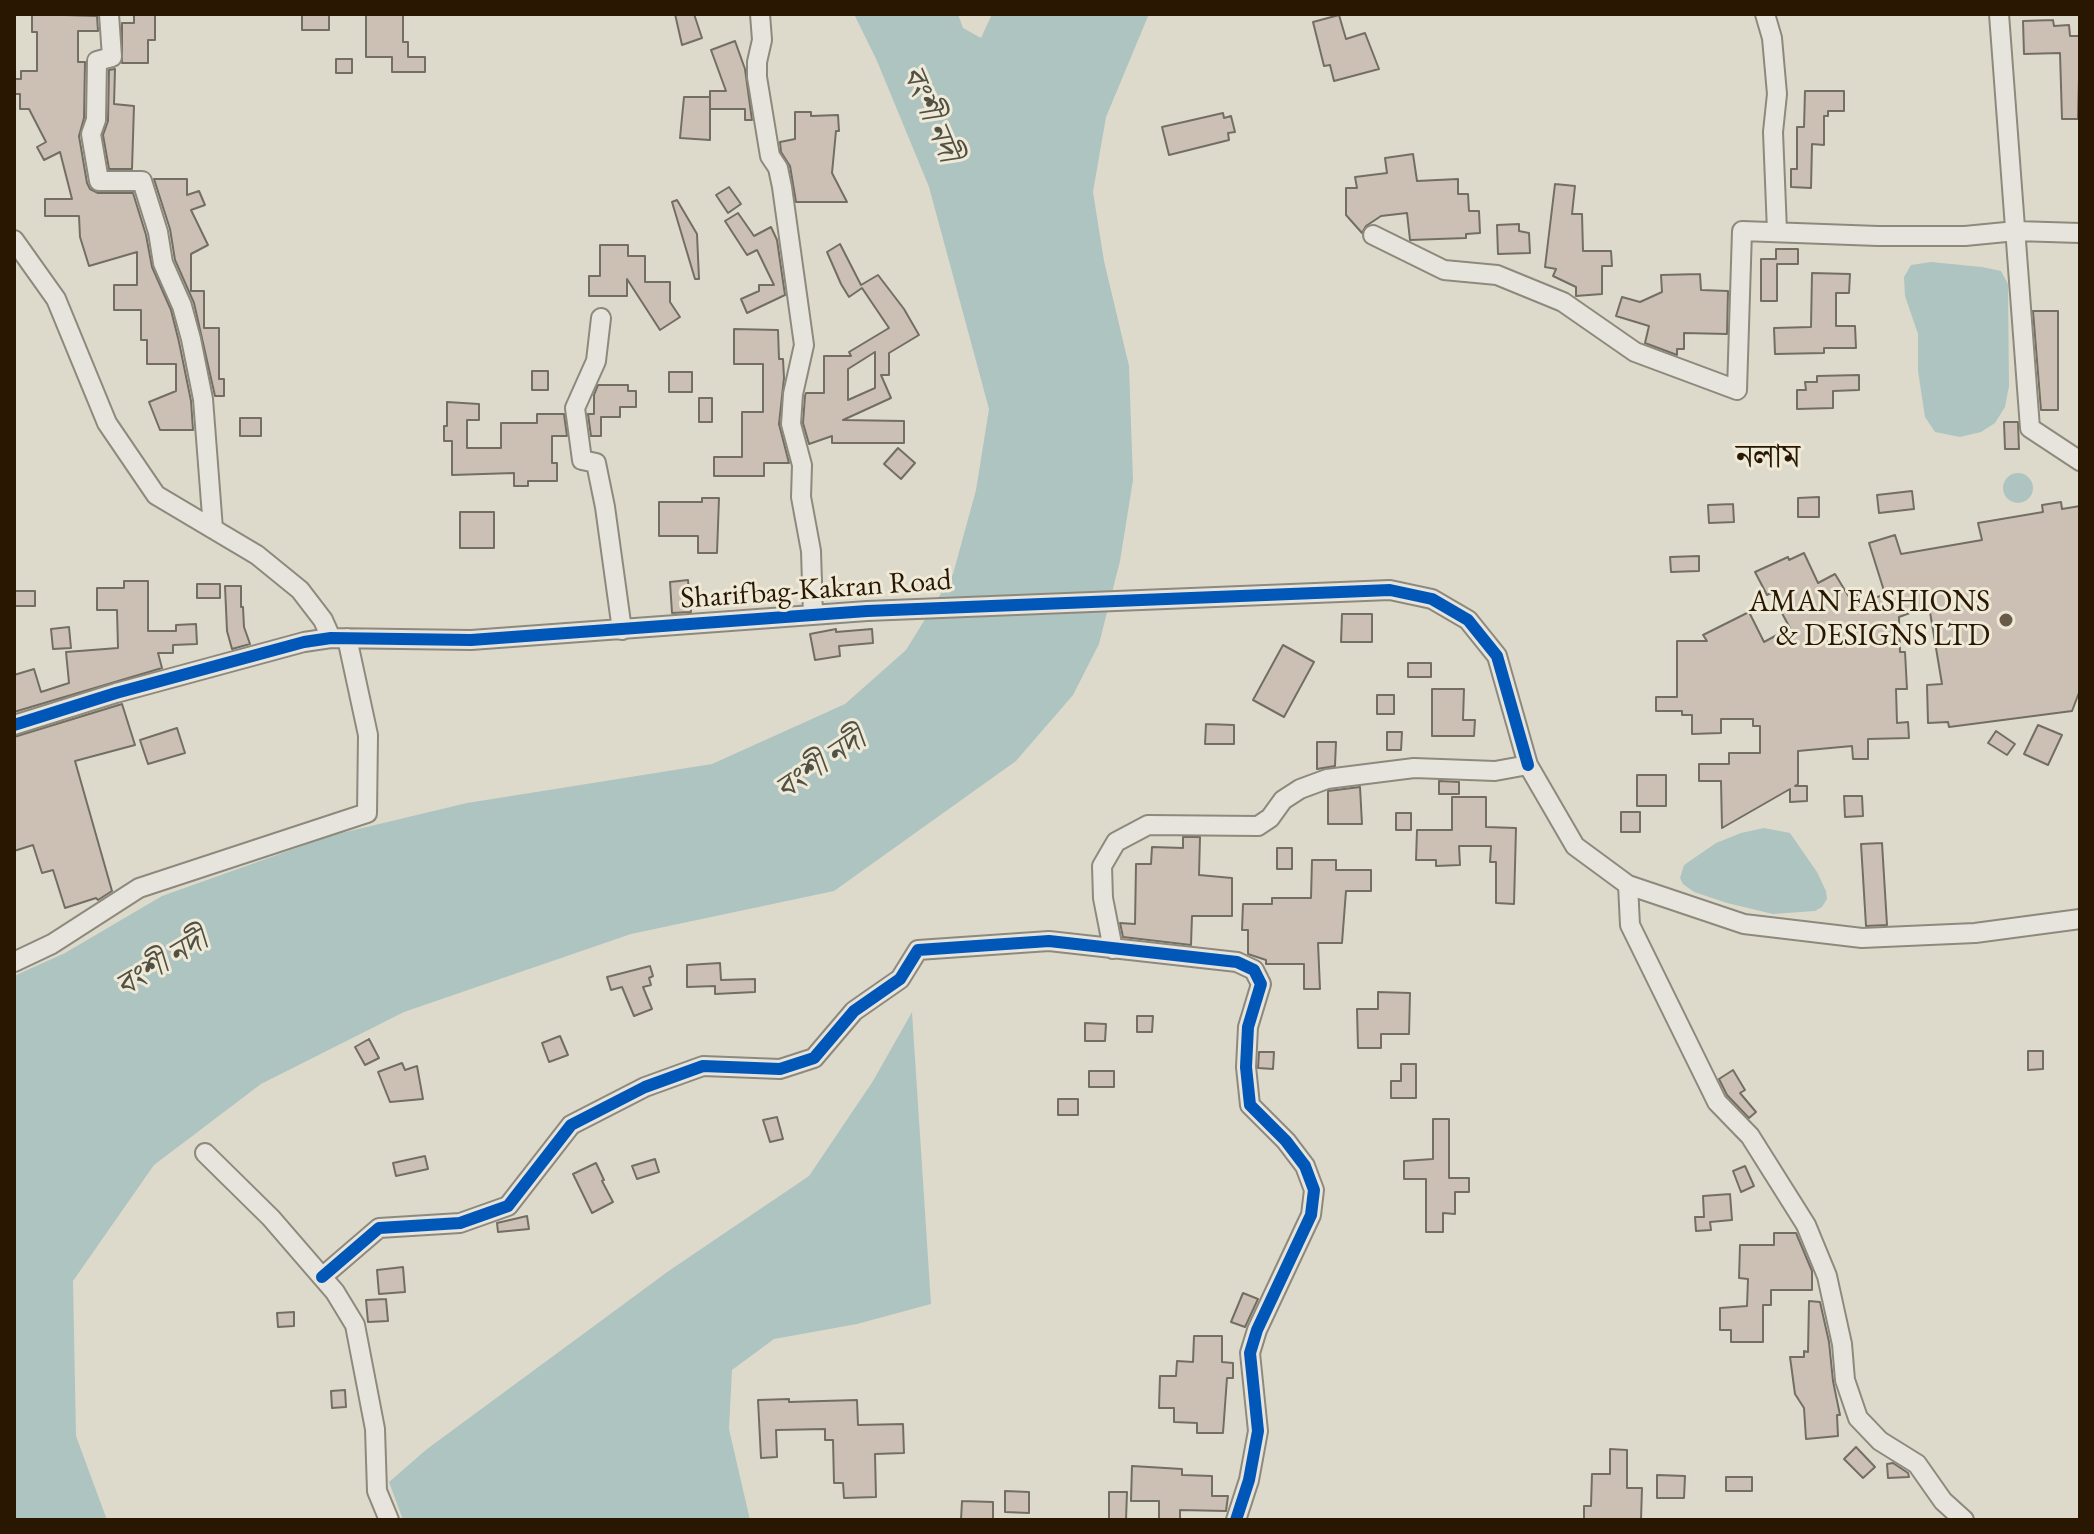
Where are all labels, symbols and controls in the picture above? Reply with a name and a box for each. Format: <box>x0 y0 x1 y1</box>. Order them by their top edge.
water label: বংশী নদী <box>893 60 967 168</box>
district label: নলাম <box>1736 438 1800 478</box>
street label: Sharifbag-Kakran Road <box>679 563 953 617</box>
place label: AMAN FASHIONS & DESIGNS LTD <box>1749 585 1990 656</box>
marker: AMAN FASHIONS & DESIGNS LTD <box>1997 611 2015 629</box>
water label: বংশী নদী <box>769 721 873 809</box>
water label: বংশী নদী <box>109 922 215 1006</box>

